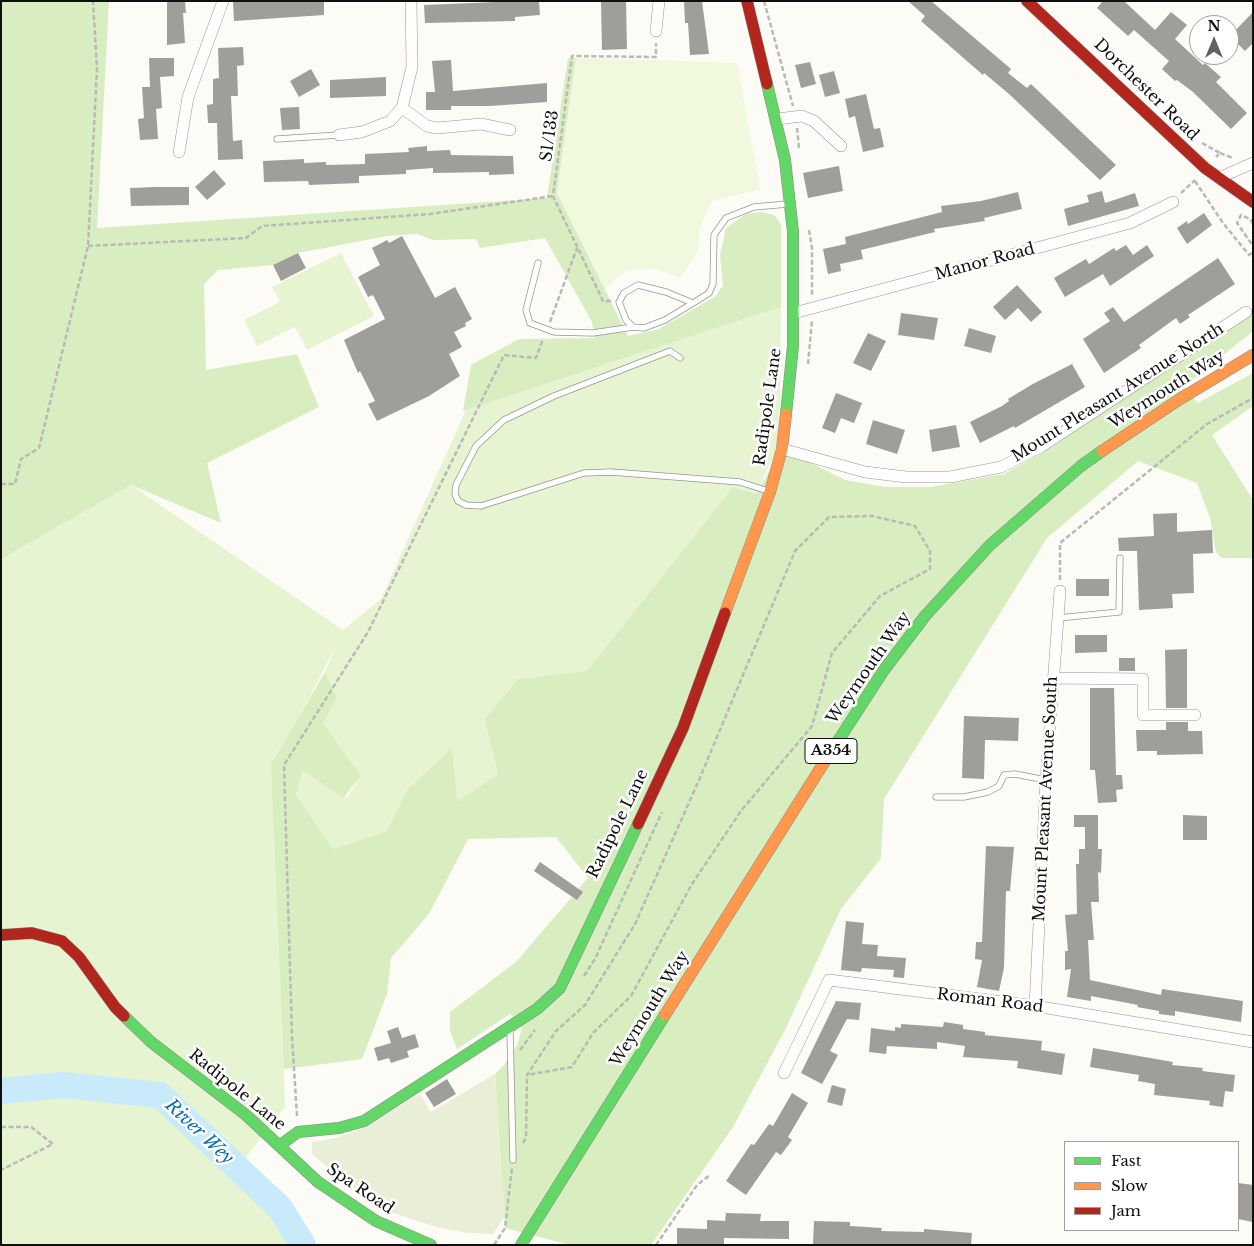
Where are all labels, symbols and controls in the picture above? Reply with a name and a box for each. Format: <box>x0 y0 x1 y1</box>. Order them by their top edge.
north arrow <box>1189 15 1239 65</box>
text: N <box>1207 17 1221 35</box>
street label: Dorchester Road <box>1090 35 1202 145</box>
street label: S1/133 <box>537 109 563 163</box>
street label: Manor Road <box>933 239 1037 285</box>
street label: Mount Pleasant Avenue North <box>1008 320 1228 466</box>
street label: Radipole Lane <box>750 347 786 467</box>
street label: Weymouth Way <box>1106 347 1228 433</box>
street label: Weymouth Way <box>823 608 915 728</box>
street label: Mount Pleasant Avenue South <box>1030 676 1062 922</box>
road number: A354 <box>805 738 857 764</box>
street label: Radipole Lane <box>583 766 653 882</box>
street label: Weymouth Way <box>607 948 693 1070</box>
street label: Roman Road <box>936 985 1044 1017</box>
street label: Radipole Lane <box>185 1045 289 1135</box>
water label: River Wey <box>160 1095 238 1169</box>
legend <box>1064 1141 1239 1231</box>
text: Fast <box>1111 1151 1141 1170</box>
street label: Spa Road <box>323 1159 397 1219</box>
text: Slow <box>1111 1176 1148 1195</box>
text: Jam <box>1111 1201 1141 1220</box>

